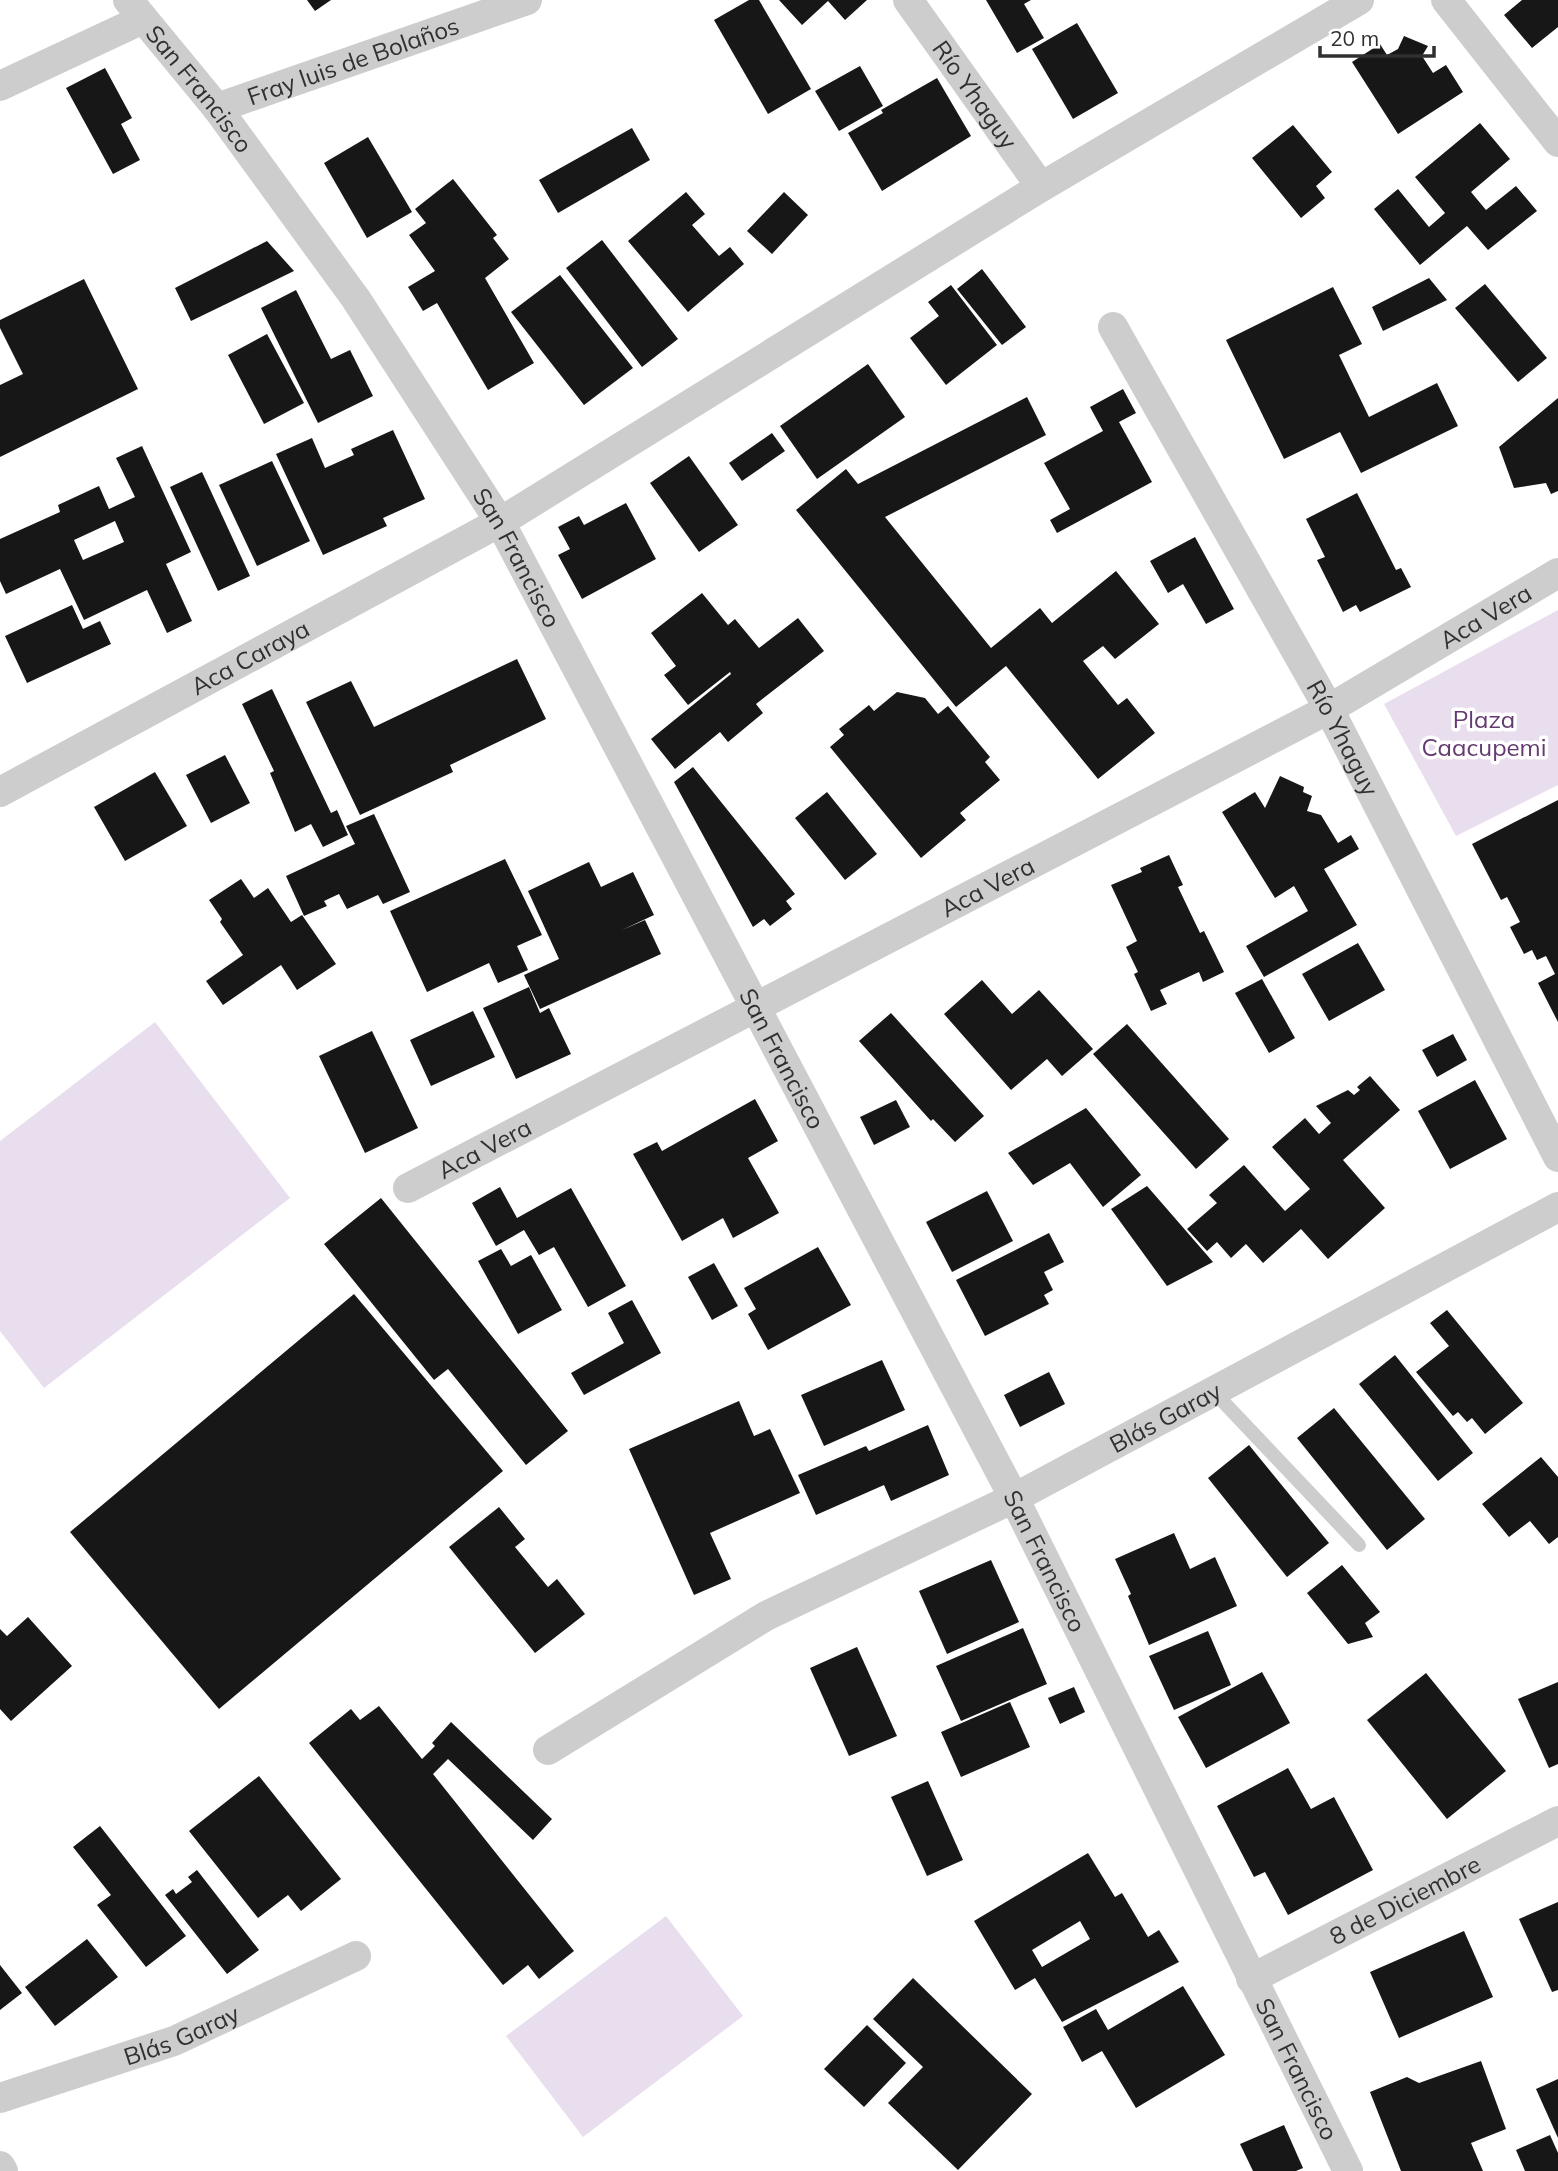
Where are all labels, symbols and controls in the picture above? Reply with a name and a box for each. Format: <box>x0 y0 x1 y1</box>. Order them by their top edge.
street label: Fray luis de Bolaños <box>243 10 463 111</box>
scale bar <box>1320 14 1434 58</box>
street label: San Francisco <box>140 19 259 158</box>
text: 20 m <box>1330 25 1379 51</box>
street label: Río Yhaguy <box>926 34 1024 155</box>
street label: San Francisco <box>467 482 568 632</box>
street label: Aca Vera <box>1434 577 1537 655</box>
street label: Aca Caraya <box>185 613 314 701</box>
street label: Río Yhaguy <box>1301 675 1386 801</box>
park label: Plaza Caacupemi <box>1422 704 1546 762</box>
street label: Aca Vera <box>935 850 1039 923</box>
street label: San Francisco <box>733 983 832 1134</box>
street label: Aca Vera <box>432 1112 536 1185</box>
street label: Blás Garay <box>1104 1375 1226 1459</box>
street label: San Francisco <box>997 1485 1093 1637</box>
street label: 8 de Diciembre <box>1324 1849 1485 1951</box>
street label: San Francisco <box>1249 1993 1345 2145</box>
street label: Blás Garay <box>120 1998 244 2072</box>

